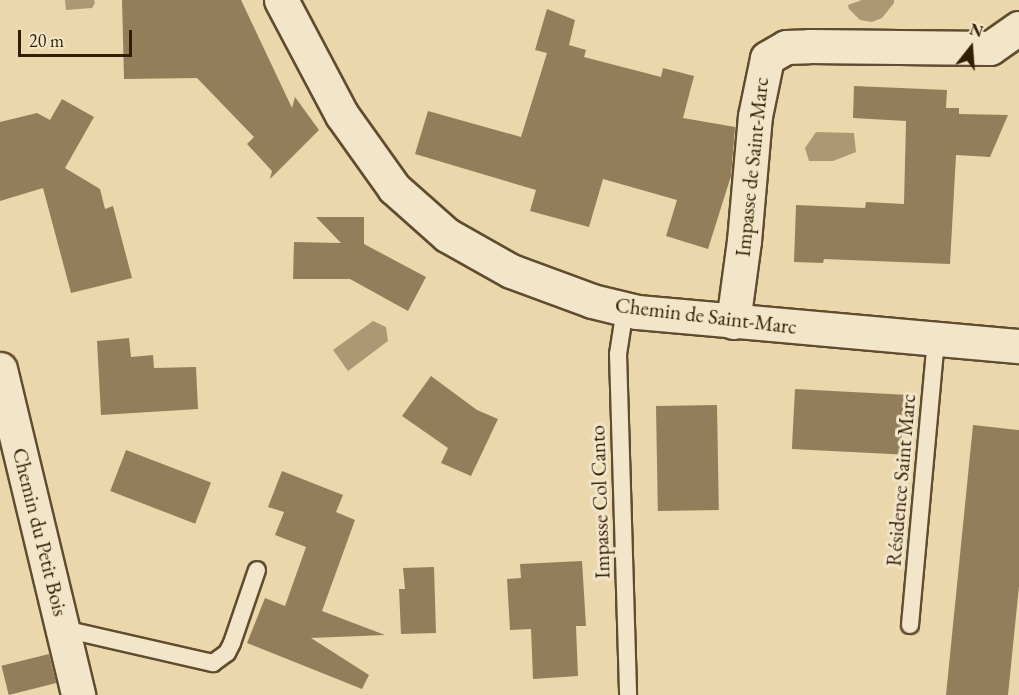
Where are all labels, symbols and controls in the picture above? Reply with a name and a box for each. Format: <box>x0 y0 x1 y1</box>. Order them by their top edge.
scale bar <box>21 18 135 56</box>
north arrow <box>941 18 1001 78</box>
text: N <box>967 18 986 42</box>
text: 20 m <box>29 29 64 52</box>
street label: Impasse de Saint-Marc <box>730 76 774 258</box>
street label: Chemin de Saint-Marc <box>614 292 798 340</box>
street label: Résidence Saint Marc <box>881 393 921 567</box>
street label: Impasse Col Canto <box>585 425 615 579</box>
street label: Chemin du Petit Bois <box>7 445 73 619</box>

